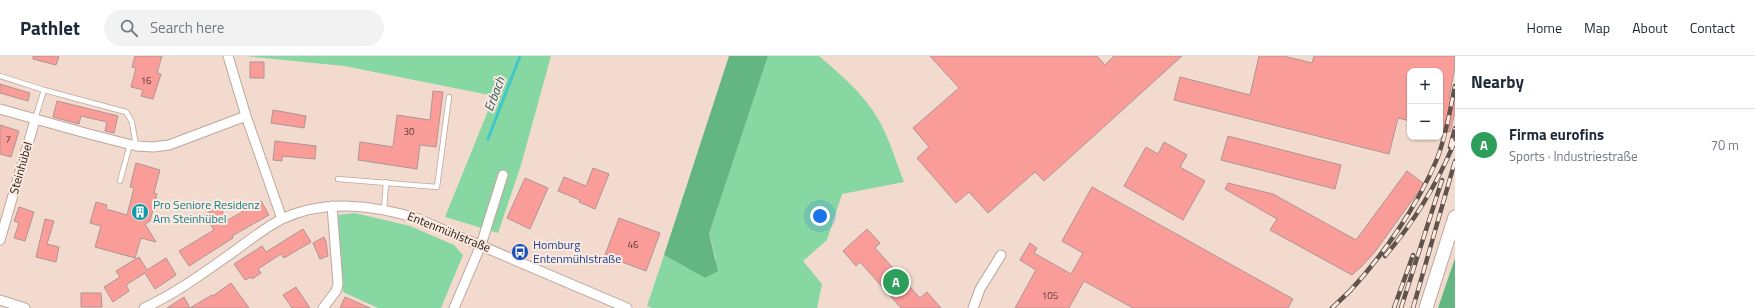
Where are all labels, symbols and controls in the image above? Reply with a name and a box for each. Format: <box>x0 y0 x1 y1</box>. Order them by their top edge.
search box <box>104 10 384 46</box>
text: Pathlet <box>20 13 80 42</box>
text: Search here <box>150 16 224 39</box>
icon: search <box>118 17 140 39</box>
text: Home <box>1527 17 1562 38</box>
text: Map <box>1584 17 1610 38</box>
text: About <box>1632 17 1668 38</box>
text: Contact <box>1690 17 1735 38</box>
map controls <box>1407 68 1443 140</box>
button: + <box>1407 68 1443 104</box>
text: Nearby <box>1471 69 1524 95</box>
house number: 16 <box>140 73 152 88</box>
water label: Erbach <box>478 73 510 114</box>
button: − <box>1407 104 1443 140</box>
text: Firma eurofins <box>1509 123 1604 146</box>
house number: 30 <box>403 124 415 139</box>
house number: 7 <box>5 132 11 147</box>
text: A <box>1480 135 1488 155</box>
text: 70 m <box>1711 135 1739 155</box>
street label: Steinhübel <box>4 139 37 196</box>
text: Sports · Industriestraße <box>1509 146 1638 166</box>
place label: Pro Seniore Residenz Am Steinhübel <box>153 195 260 228</box>
building icon: Pro Seniore Residenz Am Steinhübel <box>130 202 150 222</box>
street label: Entenmühlstraße <box>405 206 494 257</box>
your location <box>810 206 830 226</box>
place label: Homburg Entenmühlstraße <box>533 235 621 268</box>
house number: 46 <box>627 237 639 252</box>
bus stop icon: Homburg Entenmühlstraße <box>510 242 530 262</box>
pin: A <box>883 267 909 297</box>
house number: 105 <box>1042 288 1059 303</box>

